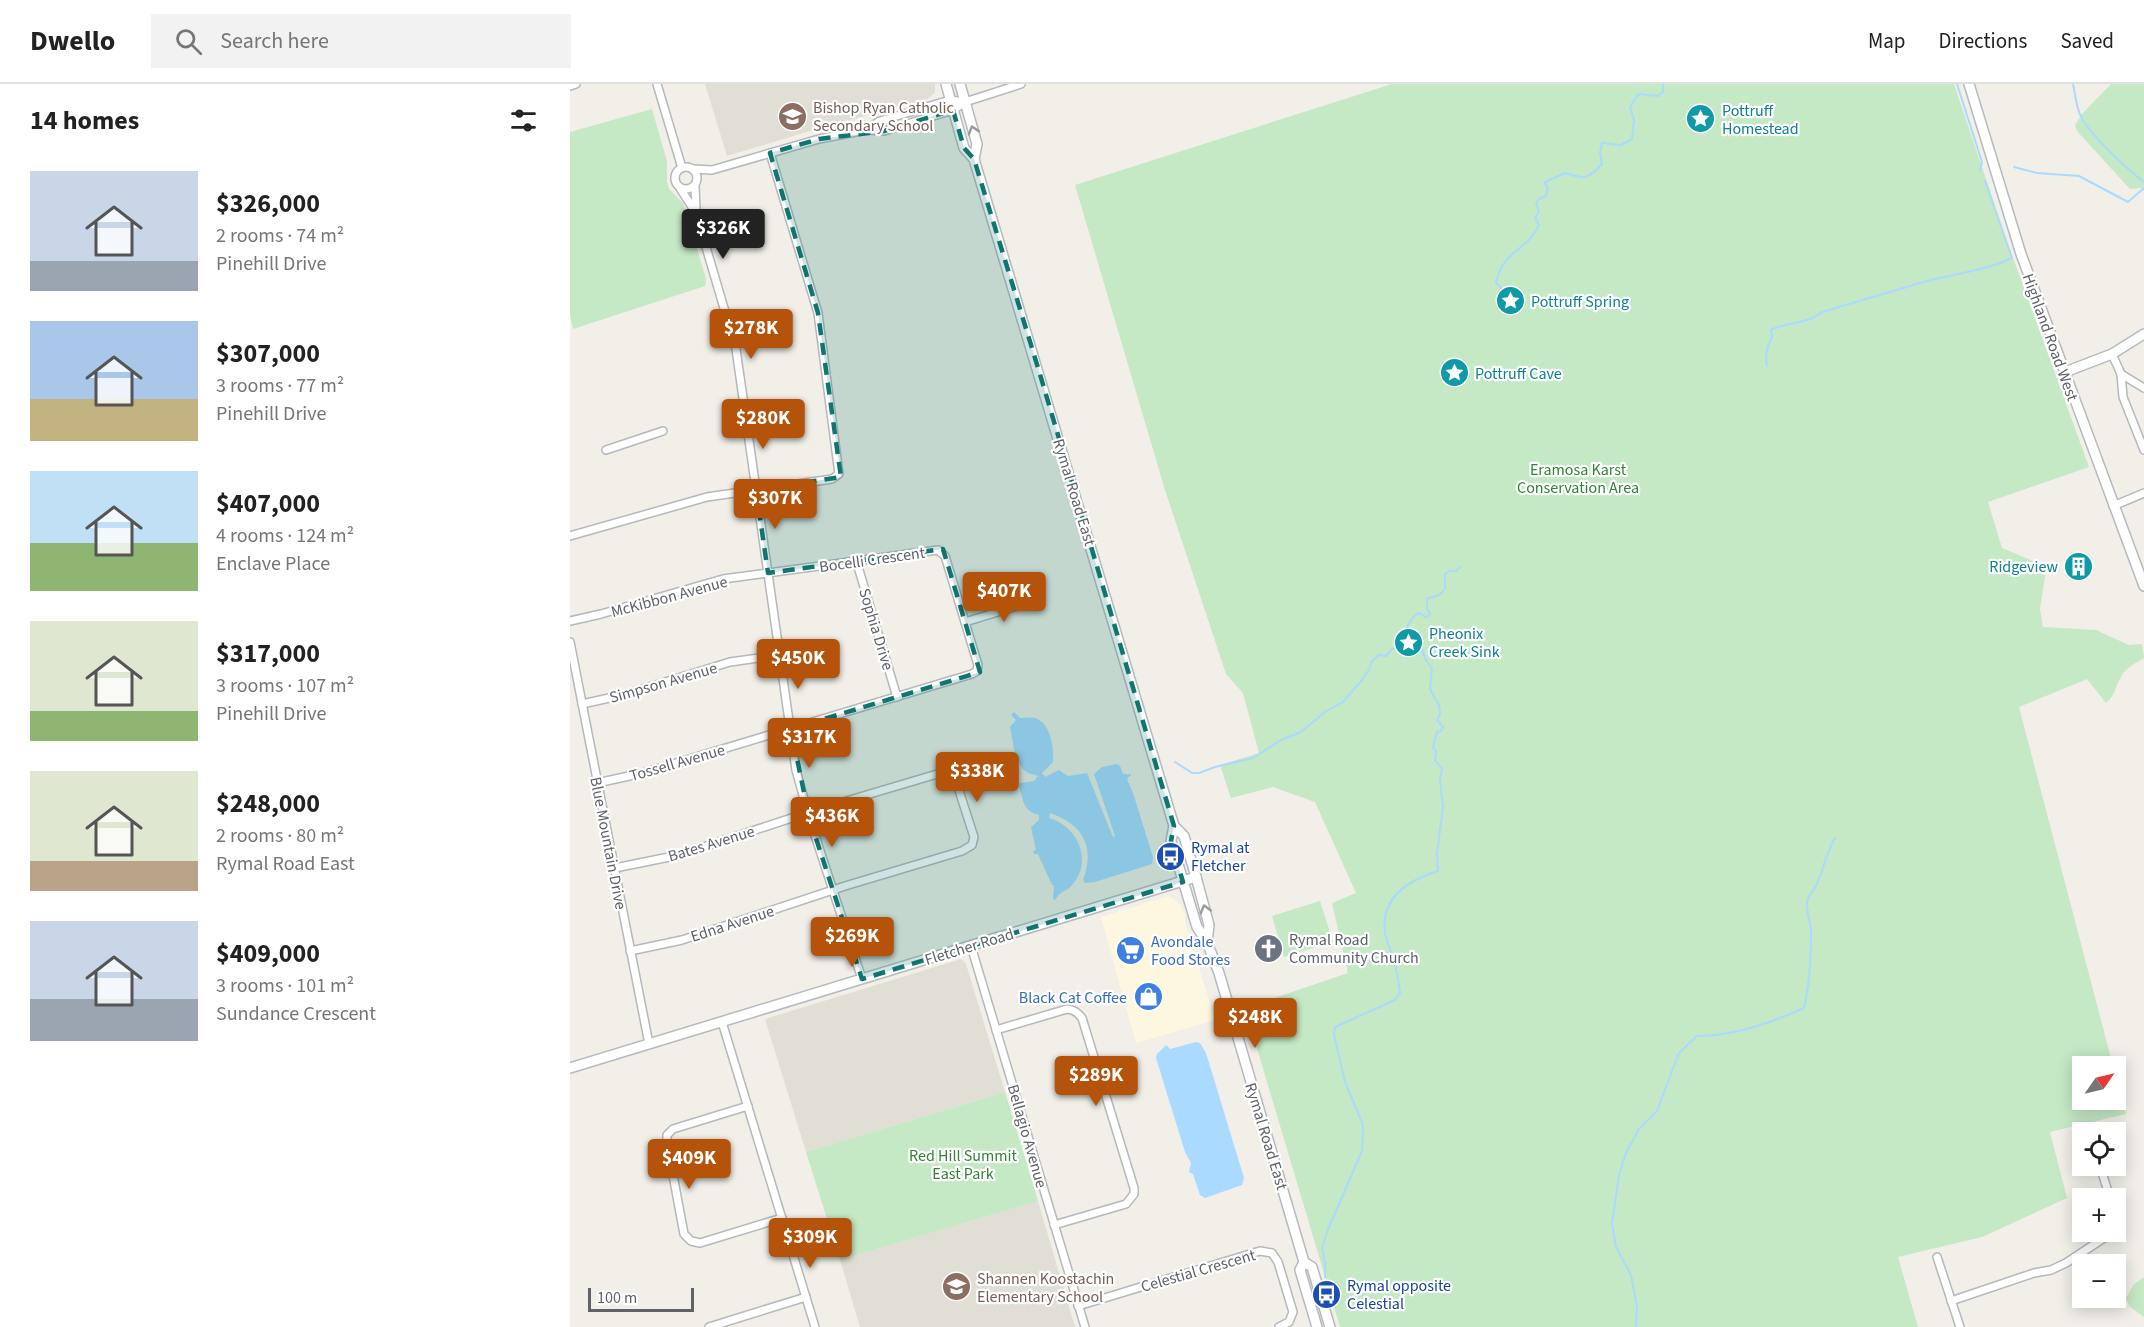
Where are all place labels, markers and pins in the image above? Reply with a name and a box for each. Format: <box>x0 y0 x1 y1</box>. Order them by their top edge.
place label: Bishop Ryan Catholic Secondary School <box>813 97 954 137</box>
school or university icon: Bishop Ryan Catholic Secondary School <box>776 100 808 132</box>
place label: Pottruff Homestead <box>1722 100 1799 140</box>
place icon: Pottruff Homestead <box>1685 103 1717 135</box>
pin: $326K <box>681 209 765 260</box>
place icon: Pottruff Spring <box>1494 285 1526 317</box>
place label: Pottruff Spring <box>1531 291 1629 313</box>
pin: $278K <box>709 309 793 360</box>
place icon: Pottruff Cave <box>1438 357 1470 389</box>
place label: Pottruff Cave <box>1475 363 1562 385</box>
pin: $280K <box>721 399 805 450</box>
pin: $307K <box>733 479 817 530</box>
building icon: Ridgeview <box>2063 550 2095 582</box>
place label: Ridgeview <box>1989 556 2058 578</box>
pin: $407K <box>962 572 1046 623</box>
place label: Pheonix Creek Sink <box>1429 623 1500 663</box>
place icon: Pheonix Creek Sink <box>1392 626 1424 658</box>
pin: $450K <box>756 639 840 690</box>
pin: $317K <box>767 718 851 769</box>
pin: $338K <box>935 752 1019 803</box>
pin: $436K <box>790 797 874 848</box>
place label: Rymal at Fletcher <box>1191 837 1250 877</box>
bus stop icon: Rymal at Fletcher <box>1154 840 1186 872</box>
pin: $269K <box>810 917 894 968</box>
place label: Rymal Road Community Church <box>1289 929 1419 969</box>
place label: Avondale Food Stores <box>1151 931 1230 971</box>
church icon: Rymal Road Community Church <box>1252 932 1284 964</box>
supermarket icon: Avondale Food Stores <box>1114 934 1146 966</box>
shop icon: Black Cat Coffee <box>1132 981 1164 1013</box>
place label: Black Cat Coffee <box>1019 987 1127 1009</box>
pin: $248K <box>1213 998 1297 1049</box>
pin: $289K <box>1054 1056 1138 1107</box>
pin: $409K <box>647 1139 731 1190</box>
pin: $309K <box>768 1218 852 1269</box>
place label: Shannen Koostachin Elementary School <box>977 1268 1114 1308</box>
school or university icon: Shannen Koostachin Elementary School <box>940 1271 972 1303</box>
place label: Rymal opposite Celestial <box>1347 1275 1451 1315</box>
bus stop icon: Rymal opposite Celestial <box>1310 1278 1342 1310</box>

